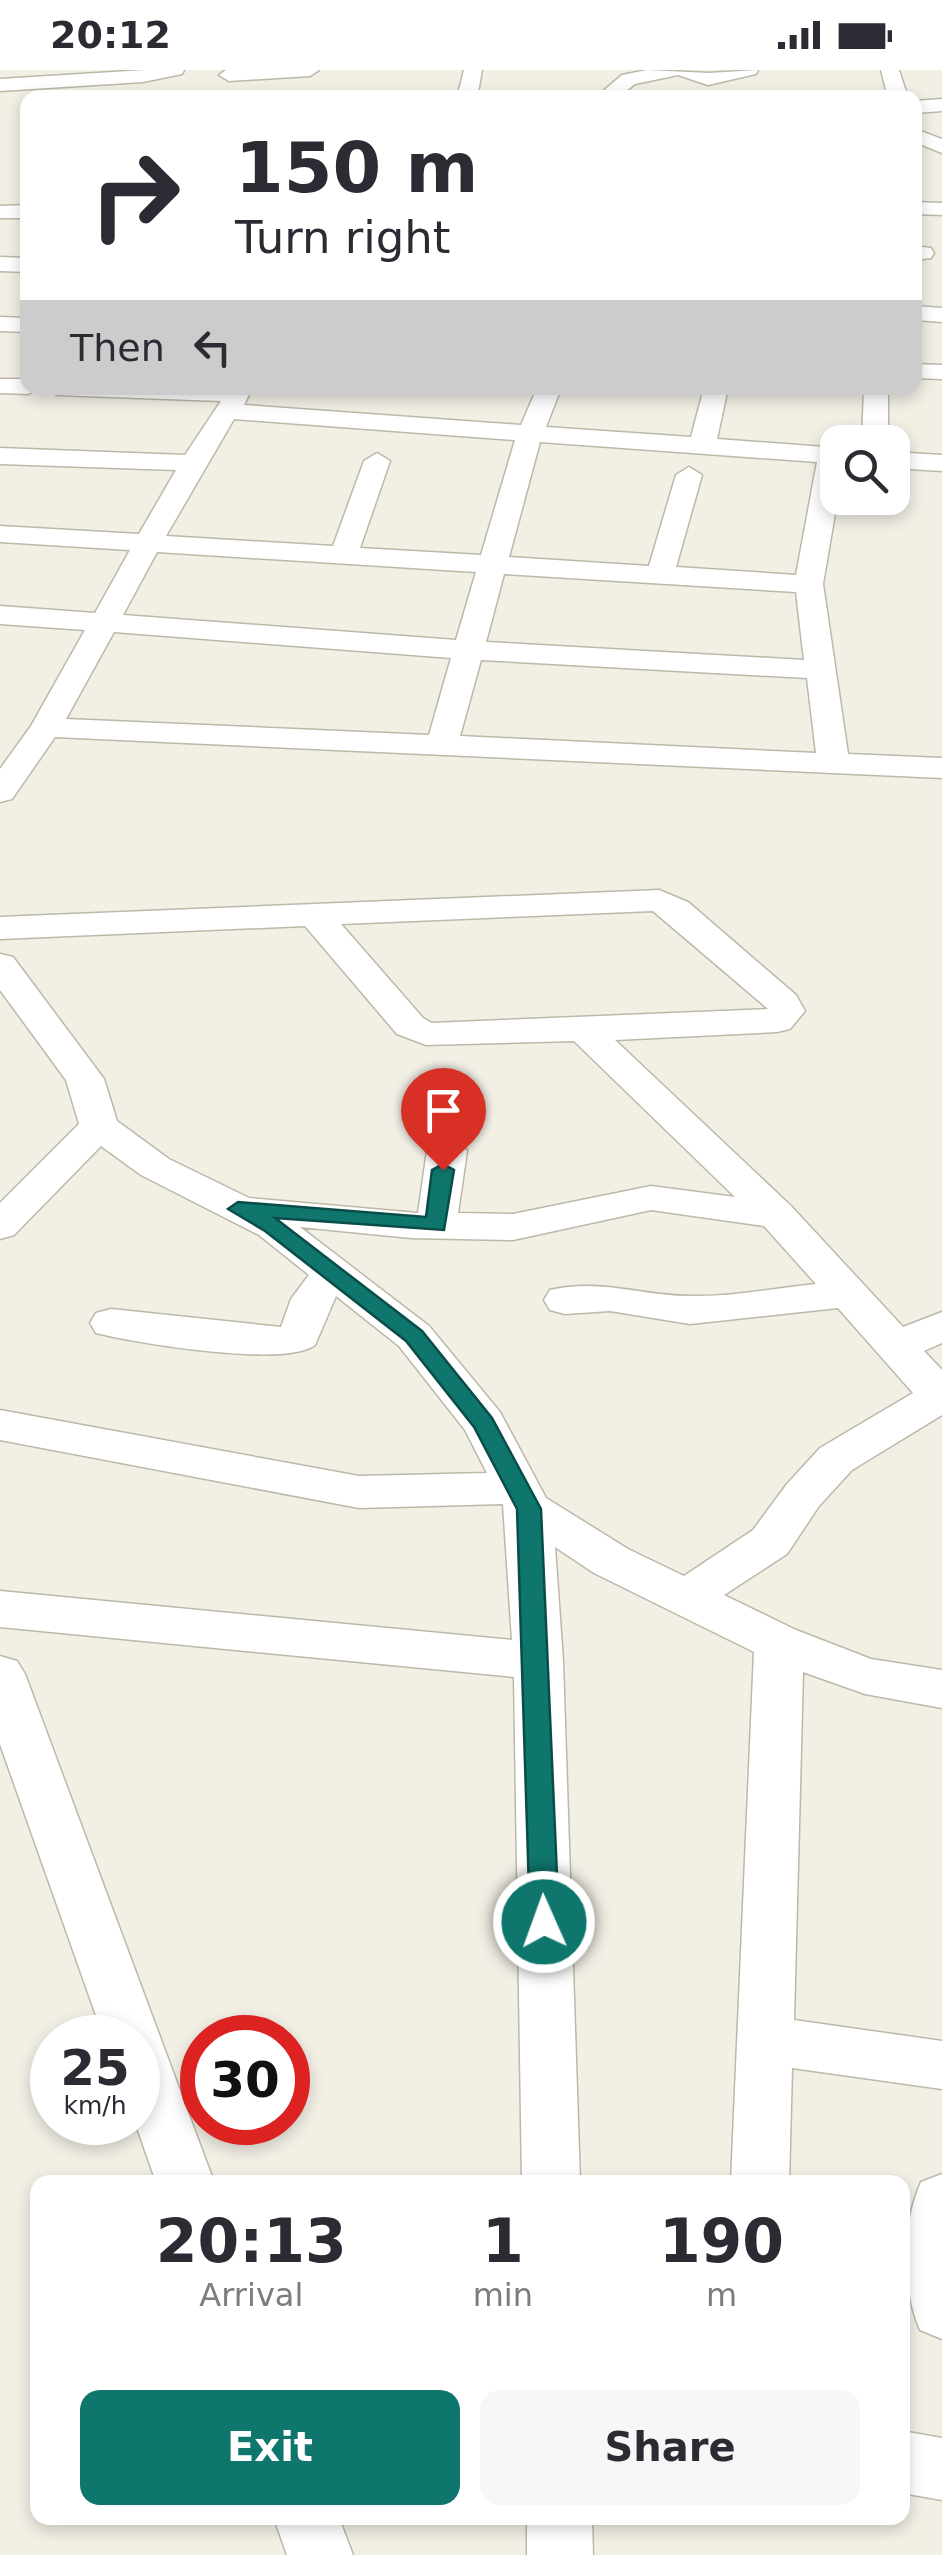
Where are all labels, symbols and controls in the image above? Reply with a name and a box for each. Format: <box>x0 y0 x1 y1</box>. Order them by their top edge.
text: 20:12 <box>50 13 171 57</box>
text: 150 m <box>235 127 478 209</box>
icon: right <box>70 130 200 260</box>
text: Turn right <box>235 211 450 264</box>
icon: left <box>185 320 240 375</box>
text: Then <box>70 326 165 370</box>
map controls <box>820 425 910 515</box>
button: search <box>820 425 910 515</box>
pin <box>401 1068 486 1171</box>
icon: arrive <box>416 1083 471 1138</box>
position arrow <box>492 1870 596 1974</box>
speed limit sign: 30 <box>180 2015 310 2145</box>
text: 25 <box>60 2039 130 2097</box>
text: km/h <box>63 2091 127 2120</box>
text: 20:13 <box>156 2206 347 2276</box>
text: 1 <box>482 2206 524 2276</box>
text: 190 <box>659 2206 784 2276</box>
text: Arrival <box>199 2276 303 2314</box>
text: min <box>473 2276 533 2314</box>
text: m <box>706 2276 737 2314</box>
button: Exit <box>80 2390 460 2505</box>
button: Share <box>480 2390 860 2505</box>

